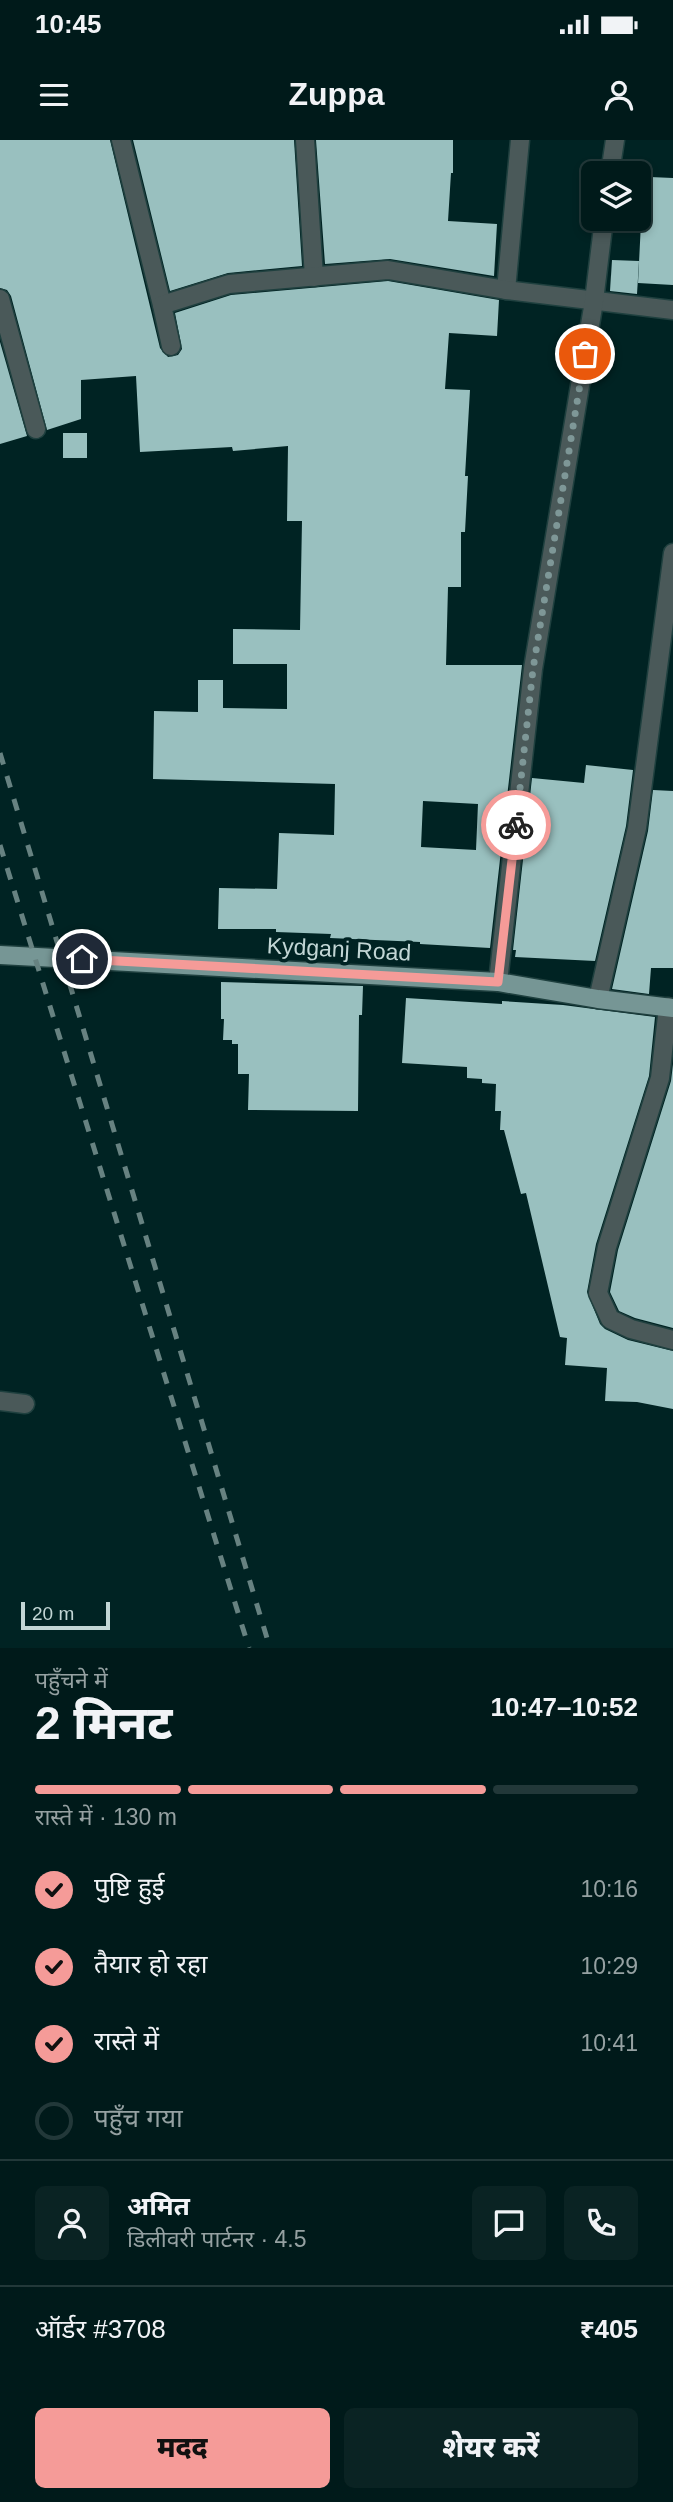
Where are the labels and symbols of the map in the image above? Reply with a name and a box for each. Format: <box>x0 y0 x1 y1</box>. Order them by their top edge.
pin <box>555 324 615 384</box>
courier <box>481 790 551 860</box>
pin <box>52 929 112 989</box>
street label: Kydganj Road <box>266 932 412 966</box>
scale bar <box>21 1599 110 1631</box>

